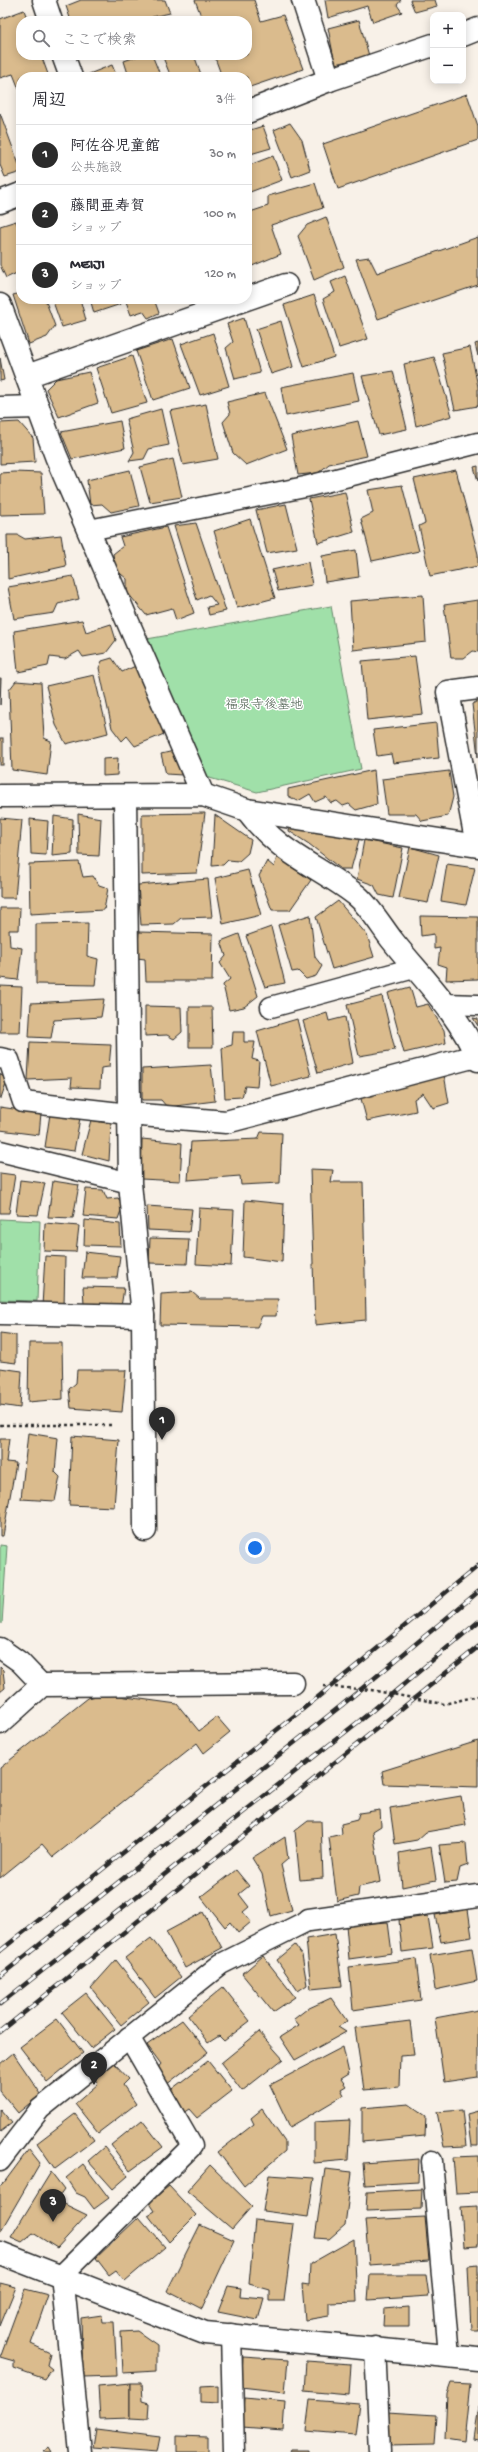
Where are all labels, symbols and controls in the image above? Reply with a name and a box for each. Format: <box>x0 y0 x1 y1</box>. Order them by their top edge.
map controls <box>430 12 466 84</box>
button: + <box>430 12 466 48</box>
search box <box>16 16 252 60</box>
icon: search <box>30 27 52 49</box>
text: ここで検索 <box>62 32 137 50</box>
button: − <box>430 48 466 84</box>
text: 周辺 <box>32 92 66 112</box>
text: 3件 <box>216 93 236 108</box>
text: 阿佐谷児童館 <box>70 138 160 156</box>
text: 1 <box>42 147 48 162</box>
text: 30 m <box>210 147 236 162</box>
text: 公共施設 <box>70 161 122 176</box>
text: 藤間亜寿賀 <box>70 198 145 216</box>
text: 2 <box>42 207 48 222</box>
text: 100 m <box>204 207 236 222</box>
text: ショップ <box>70 221 121 236</box>
text: MEIJI <box>70 256 105 274</box>
text: 3 <box>42 267 48 282</box>
text: 120 m <box>205 267 236 282</box>
text: ショップ <box>70 279 121 294</box>
park label: 福泉寺後墓地 <box>225 698 303 713</box>
pin: 1 <box>149 1407 175 1440</box>
your location <box>245 1538 265 1558</box>
pin: 2 <box>81 2052 107 2085</box>
pin: 3 <box>40 2189 66 2222</box>

